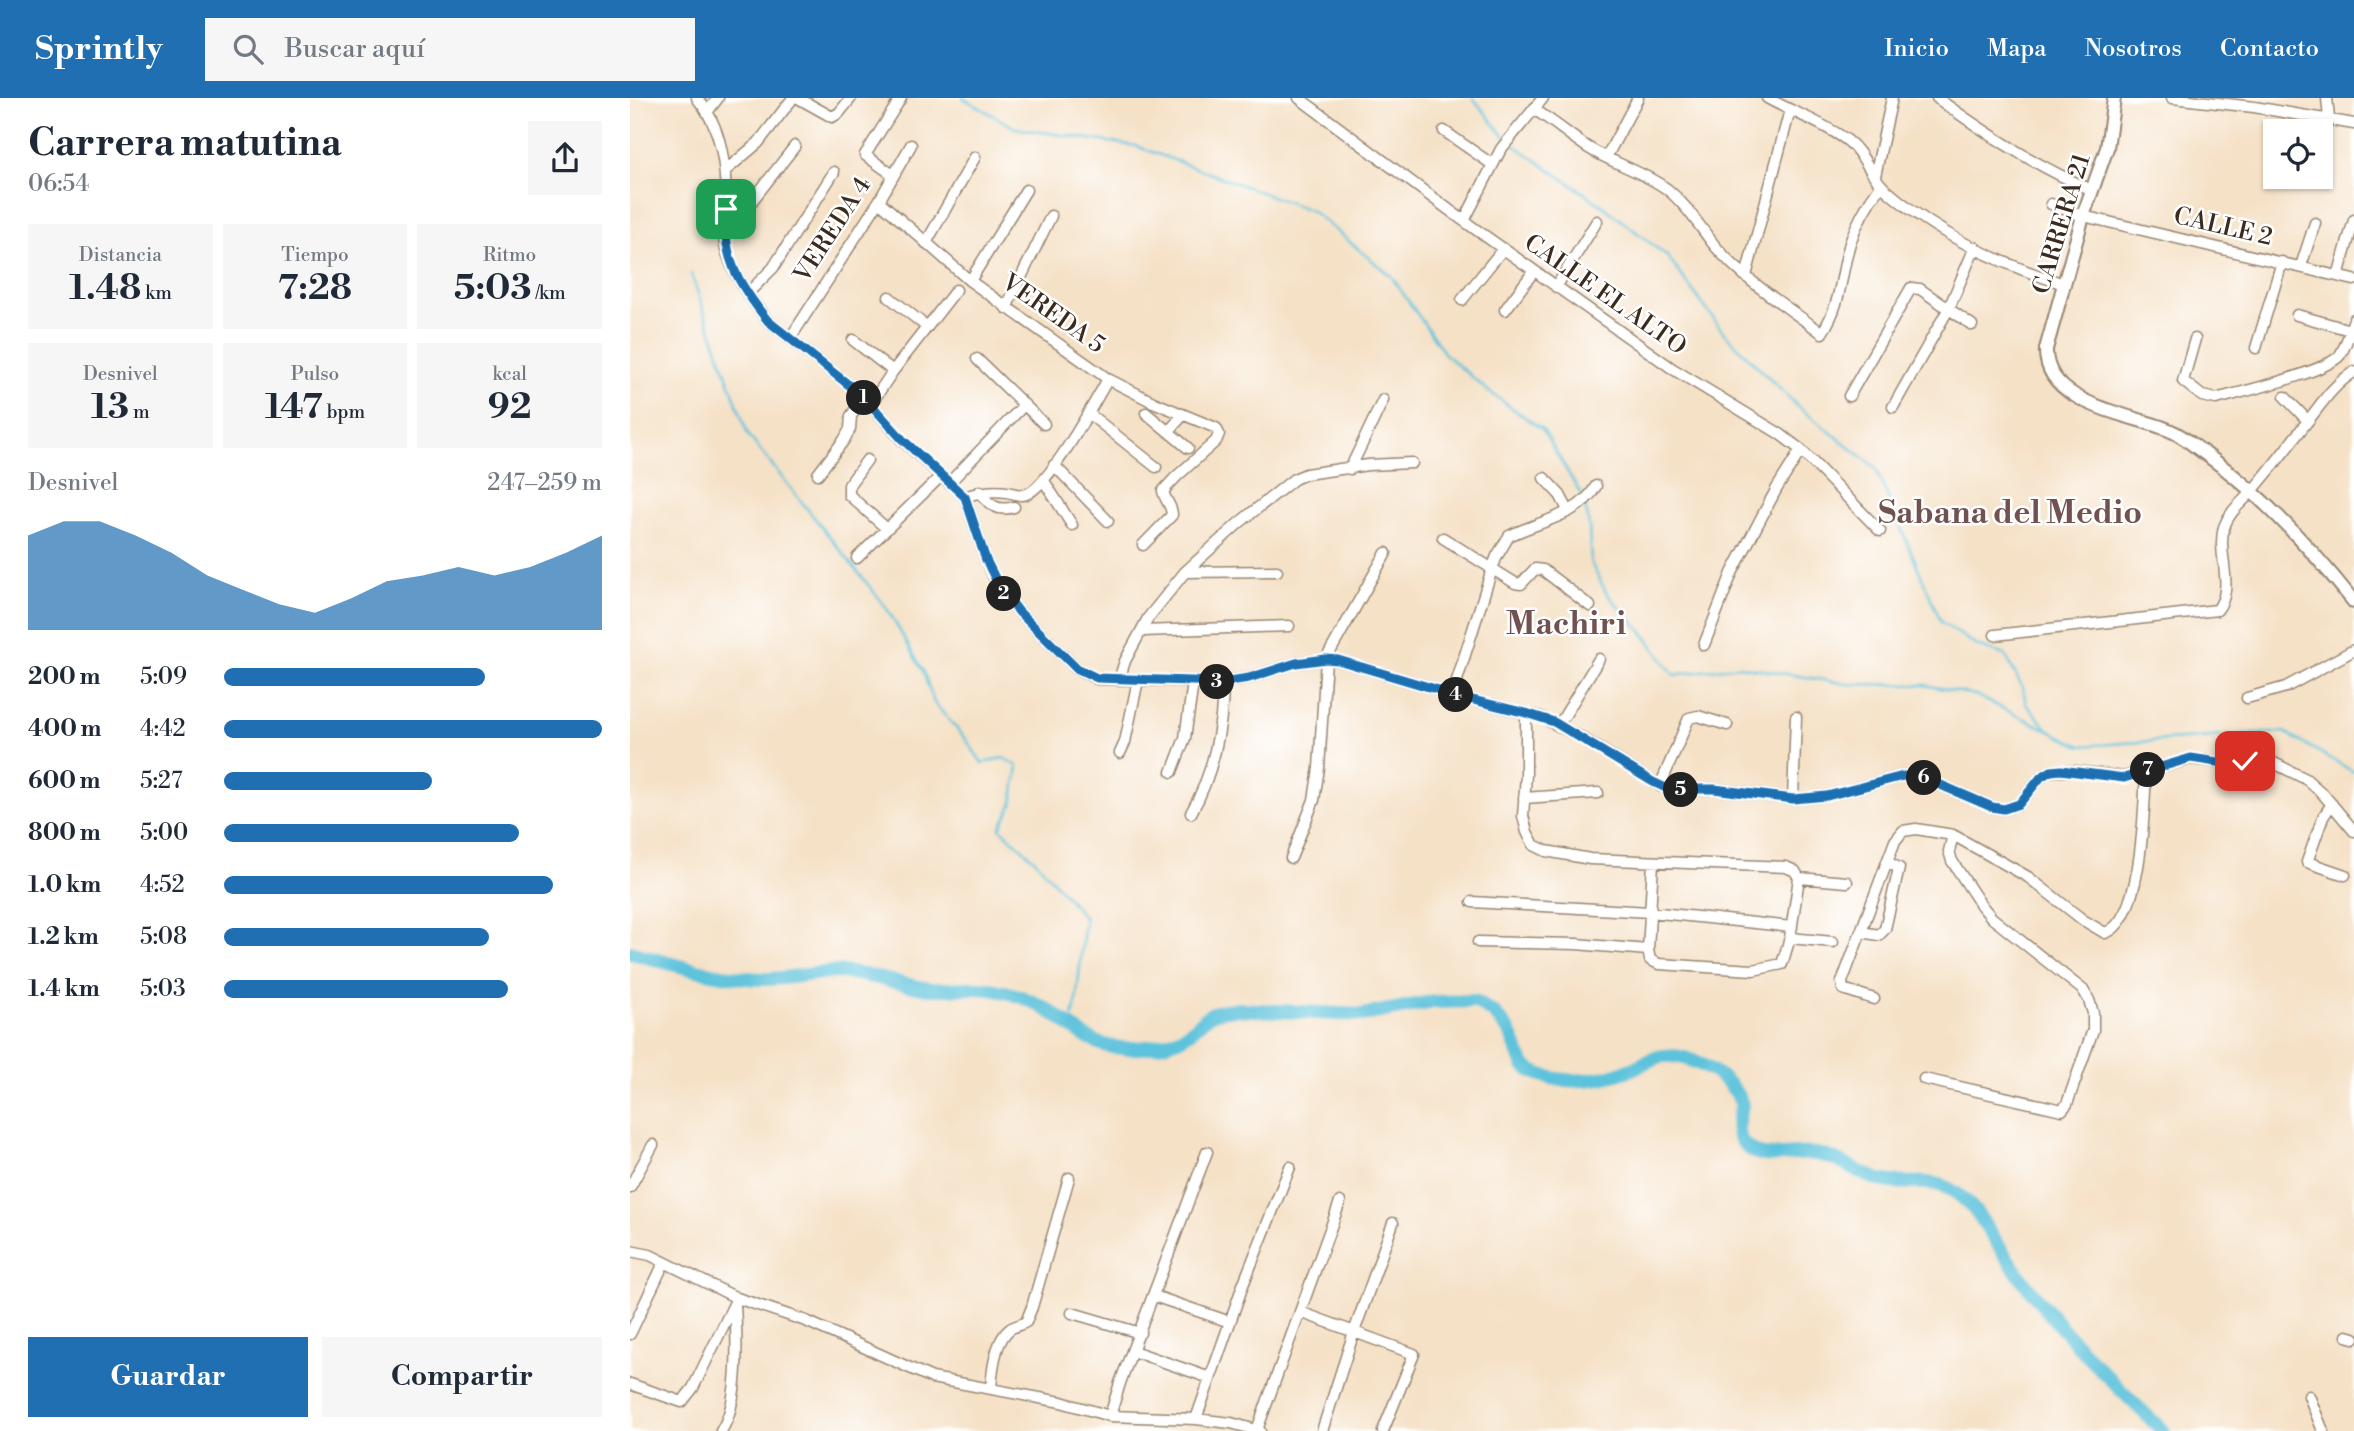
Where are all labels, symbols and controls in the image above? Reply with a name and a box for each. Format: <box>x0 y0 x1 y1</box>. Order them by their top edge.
search box <box>205 18 695 81</box>
text: Sprintly <box>35 29 163 70</box>
icon: search <box>229 30 267 68</box>
text: Buscar aquí <box>285 33 425 65</box>
text: Inicio <box>1884 34 1949 64</box>
text: Mapa <box>1987 34 2046 64</box>
text: Nosotros <box>2084 34 2182 64</box>
text: Contacto <box>2220 34 2319 64</box>
map controls <box>2263 119 2333 189</box>
button: locate <box>2263 119 2333 189</box>
text: Carrera matutina <box>28 120 342 167</box>
button: share <box>528 121 602 195</box>
street label: CARRERA 21 <box>2026 150 2098 298</box>
text: 06:54 <box>28 170 89 198</box>
street label: VEREDA 4 <box>787 172 878 289</box>
pin <box>696 179 756 239</box>
icon: arrive <box>707 190 745 228</box>
street label: CALLE 2 <box>2171 201 2275 253</box>
street label: CALLE EL ALTO <box>1518 228 1692 362</box>
text: Distancia <box>79 243 162 267</box>
text: Tiempo <box>281 243 349 267</box>
text: Ritmo <box>483 243 536 267</box>
text: 1.48 <box>69 267 141 310</box>
text: 7:28 <box>278 267 352 310</box>
text: 5:03 <box>454 267 532 310</box>
street label: VEREDA 5 <box>995 267 1110 360</box>
text: km <box>141 281 172 305</box>
text: /km <box>532 281 566 305</box>
text: Desnivel <box>83 362 158 386</box>
text: Pulso <box>291 362 339 386</box>
text: kcal <box>492 362 527 386</box>
pin: 1 <box>846 380 882 416</box>
text: 1 <box>859 385 868 409</box>
text: 13 <box>91 386 129 429</box>
text: 147 <box>265 386 323 429</box>
text: 92 <box>488 386 532 429</box>
text: m <box>129 400 150 424</box>
text: bpm <box>323 400 365 424</box>
text: Desnivel <box>28 469 118 497</box>
text: 247–259 m <box>487 469 602 497</box>
district label: Sabana del Medio <box>1878 493 2142 533</box>
pin: 2 <box>986 576 1022 612</box>
text: 2 <box>998 581 1009 605</box>
district label: Machiri <box>1506 604 1626 644</box>
text: 200 m <box>28 663 100 691</box>
text: 5:09 <box>140 663 187 691</box>
pin: 3 <box>1200 664 1234 700</box>
text: 3 <box>1211 669 1222 693</box>
pin: 4 <box>1438 678 1474 712</box>
text: 4 <box>1449 682 1462 706</box>
text: 400 m <box>28 715 101 743</box>
text: 4:42 <box>140 715 186 743</box>
pin <box>2215 731 2275 791</box>
icon: check <box>2226 742 2264 780</box>
pin: 7 <box>2130 752 2166 788</box>
text: 7 <box>2142 757 2153 781</box>
pin: 6 <box>1906 760 1942 796</box>
text: 6 <box>1918 765 1929 789</box>
text: 600 m <box>28 767 101 795</box>
text: 5:27 <box>140 767 182 795</box>
pin: 5 <box>1664 772 1698 808</box>
text: 5 <box>1675 777 1686 801</box>
text: 800 m <box>28 819 101 847</box>
text: 5:00 <box>140 819 188 847</box>
text: 1.0 km <box>28 871 101 899</box>
text: 4:52 <box>140 871 185 899</box>
text: 1.2 km <box>28 923 99 951</box>
text: 5:08 <box>140 923 187 951</box>
text: 1.4 km <box>28 975 100 1003</box>
text: 5:03 <box>140 975 186 1003</box>
button: Guardar <box>28 1337 308 1417</box>
button: Compartir <box>322 1337 602 1417</box>

